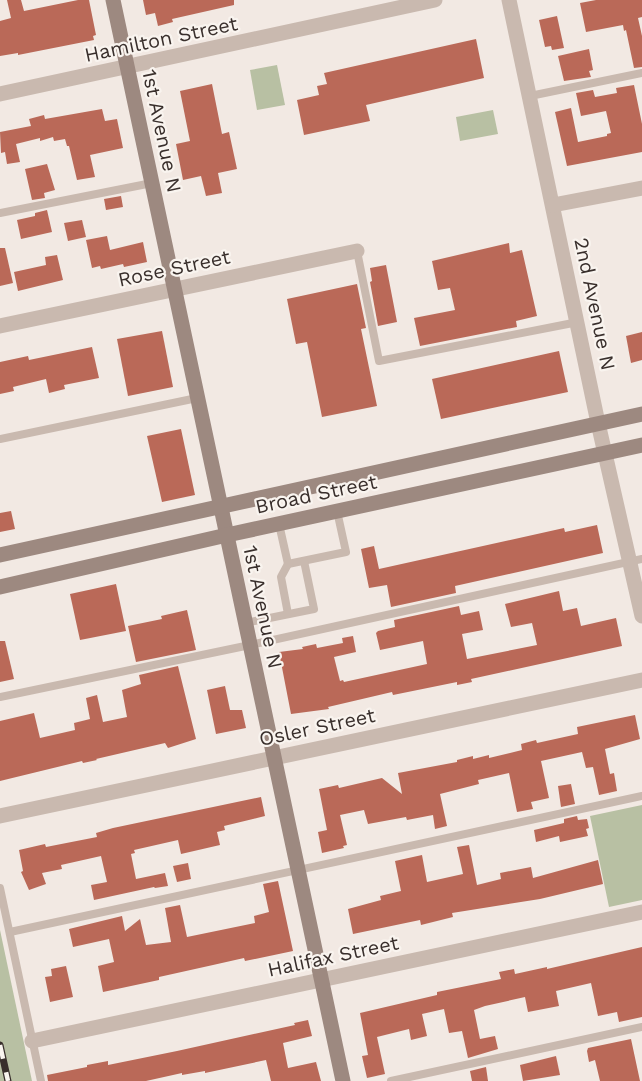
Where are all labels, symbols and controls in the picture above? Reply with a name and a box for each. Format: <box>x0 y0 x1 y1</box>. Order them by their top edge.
street label: Hamilton Street <box>82 11 240 67</box>
street label: 1st Avenue N <box>137 67 187 195</box>
street label: 2nd Avenue N <box>569 236 621 372</box>
street label: Rose Street <box>116 244 233 292</box>
street label: Broad Street <box>253 469 380 519</box>
street label: 1st Avenue N <box>238 543 288 671</box>
street label: Osler Street <box>257 703 378 751</box>
street label: Halifax Street <box>265 930 401 982</box>

